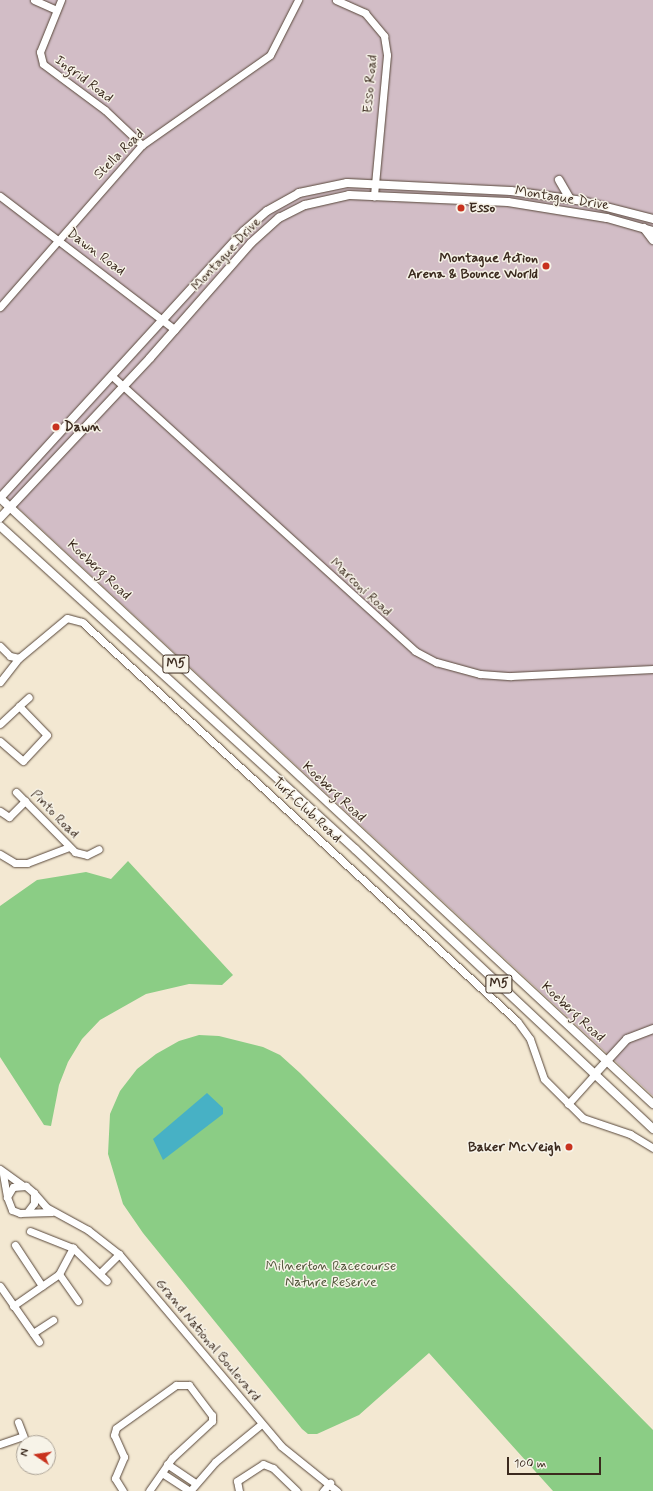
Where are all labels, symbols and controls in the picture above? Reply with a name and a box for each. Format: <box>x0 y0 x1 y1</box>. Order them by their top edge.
street label: Ingrid Road <box>51 52 117 106</box>
street label: Esso Road <box>359 54 381 114</box>
street label: Stella Road <box>90 125 148 183</box>
street label: Montague Drive <box>514 182 610 214</box>
place label: Esso <box>469 200 495 216</box>
marker: Esso <box>456 203 466 213</box>
street label: Montague Drive <box>188 214 264 294</box>
street label: Dawn Road <box>63 225 129 279</box>
place label: Montague Action Arena & Bounce World <box>408 250 538 282</box>
marker: Montague Action Arena & Bounce World <box>541 261 551 271</box>
place label: Dawn <box>64 419 101 435</box>
marker: Dawn <box>51 422 61 432</box>
street label: Koeberg Road <box>64 537 134 603</box>
street label: Marconi Road <box>327 554 395 620</box>
road number: M5 <box>162 653 190 675</box>
street label: Koeberg Road <box>299 759 369 825</box>
street label: Turf Club Road <box>269 774 345 846</box>
street label: Pinto Road <box>27 786 83 842</box>
road number: M5 <box>485 973 513 995</box>
street label: Koeberg Road <box>538 979 608 1045</box>
place label: Baker McVeigh <box>468 1139 561 1155</box>
marker: Baker McVeigh <box>564 1142 574 1152</box>
park label: Milnerton Racecourse Nature Reserve <box>266 1258 396 1290</box>
street label: Grand National Boulevard <box>153 1277 263 1403</box>
north arrow <box>16 1435 56 1475</box>
text: N <box>18 1447 33 1458</box>
scale bar <box>509 1449 603 1475</box>
text: 100 m <box>514 1456 546 1472</box>

